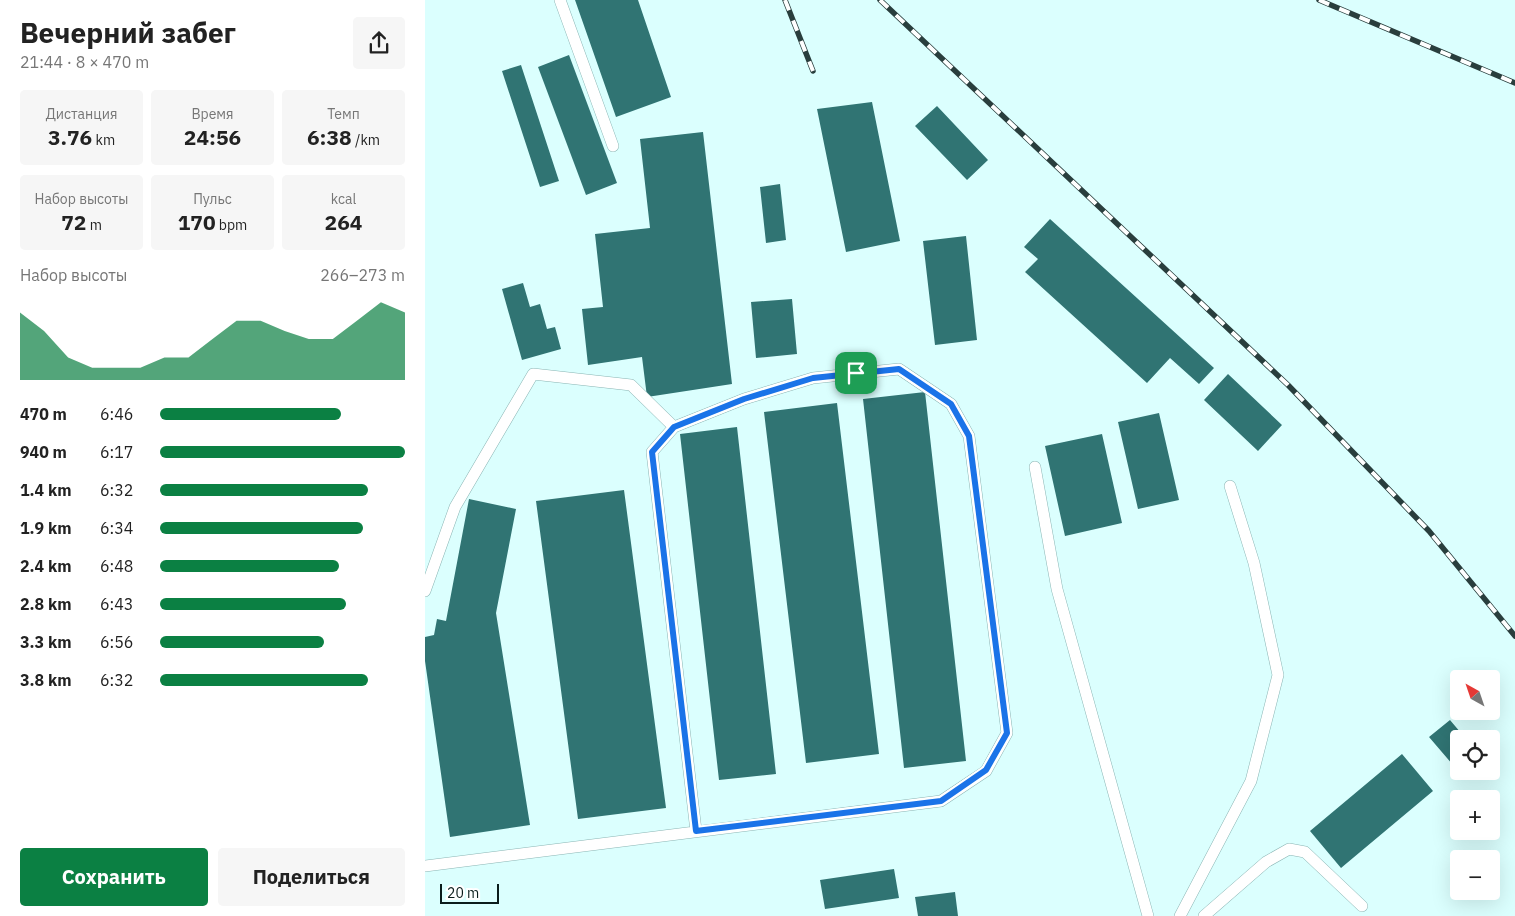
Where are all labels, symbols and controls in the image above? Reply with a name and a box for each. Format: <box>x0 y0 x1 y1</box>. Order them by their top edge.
text: Вечерний забег <box>20 14 236 51</box>
button: share <box>353 17 405 69</box>
text: 21:44 · 8 × 470 m <box>20 52 149 72</box>
text: Дистанция <box>46 105 117 123</box>
text: Время <box>191 105 234 123</box>
text: Темп <box>327 105 360 123</box>
text: 3.76 <box>48 123 92 151</box>
text: 24:56 <box>184 123 241 151</box>
text: 6:38 <box>307 123 352 151</box>
text: km <box>92 131 115 149</box>
text: /km <box>352 131 380 149</box>
text: Набор высоты <box>35 190 128 208</box>
text: Пульс <box>193 190 232 208</box>
text: kcal <box>331 190 356 208</box>
text: 72 <box>61 208 86 236</box>
text: 170 <box>178 208 216 236</box>
text: 264 <box>325 208 362 236</box>
text: m <box>86 216 102 234</box>
text: bpm <box>216 216 247 234</box>
text: Набор высоты <box>20 265 127 285</box>
text: 266–273 m <box>320 265 405 285</box>
pin <box>835 352 877 394</box>
icon: arrive <box>842 359 870 387</box>
text: 470 m <box>20 404 67 424</box>
text: 6:46 <box>100 404 133 424</box>
text: 940 m <box>20 442 67 462</box>
text: 6:17 <box>100 442 133 462</box>
text: 1.4 km <box>20 480 71 500</box>
text: 6:32 <box>100 480 133 500</box>
text: 1.9 km <box>20 518 71 538</box>
text: 6:34 <box>100 518 133 538</box>
text: 2.4 km <box>20 556 71 576</box>
text: 6:48 <box>100 556 133 576</box>
text: 2.8 km <box>20 594 71 614</box>
text: 6:43 <box>100 594 133 614</box>
text: 3.3 km <box>20 632 71 652</box>
text: 6:56 <box>100 632 133 652</box>
text: 3.8 km <box>20 670 71 690</box>
text: 6:32 <box>100 670 133 690</box>
north arrow <box>1450 670 1500 720</box>
map controls <box>1450 670 1500 900</box>
button: locate <box>1450 730 1500 780</box>
button: + <box>1450 790 1500 840</box>
button: Сохранить <box>20 848 208 906</box>
button: Поделиться <box>218 848 405 906</box>
button: − <box>1450 850 1500 900</box>
scale bar <box>440 881 499 904</box>
text: 20 m <box>447 884 479 902</box>

